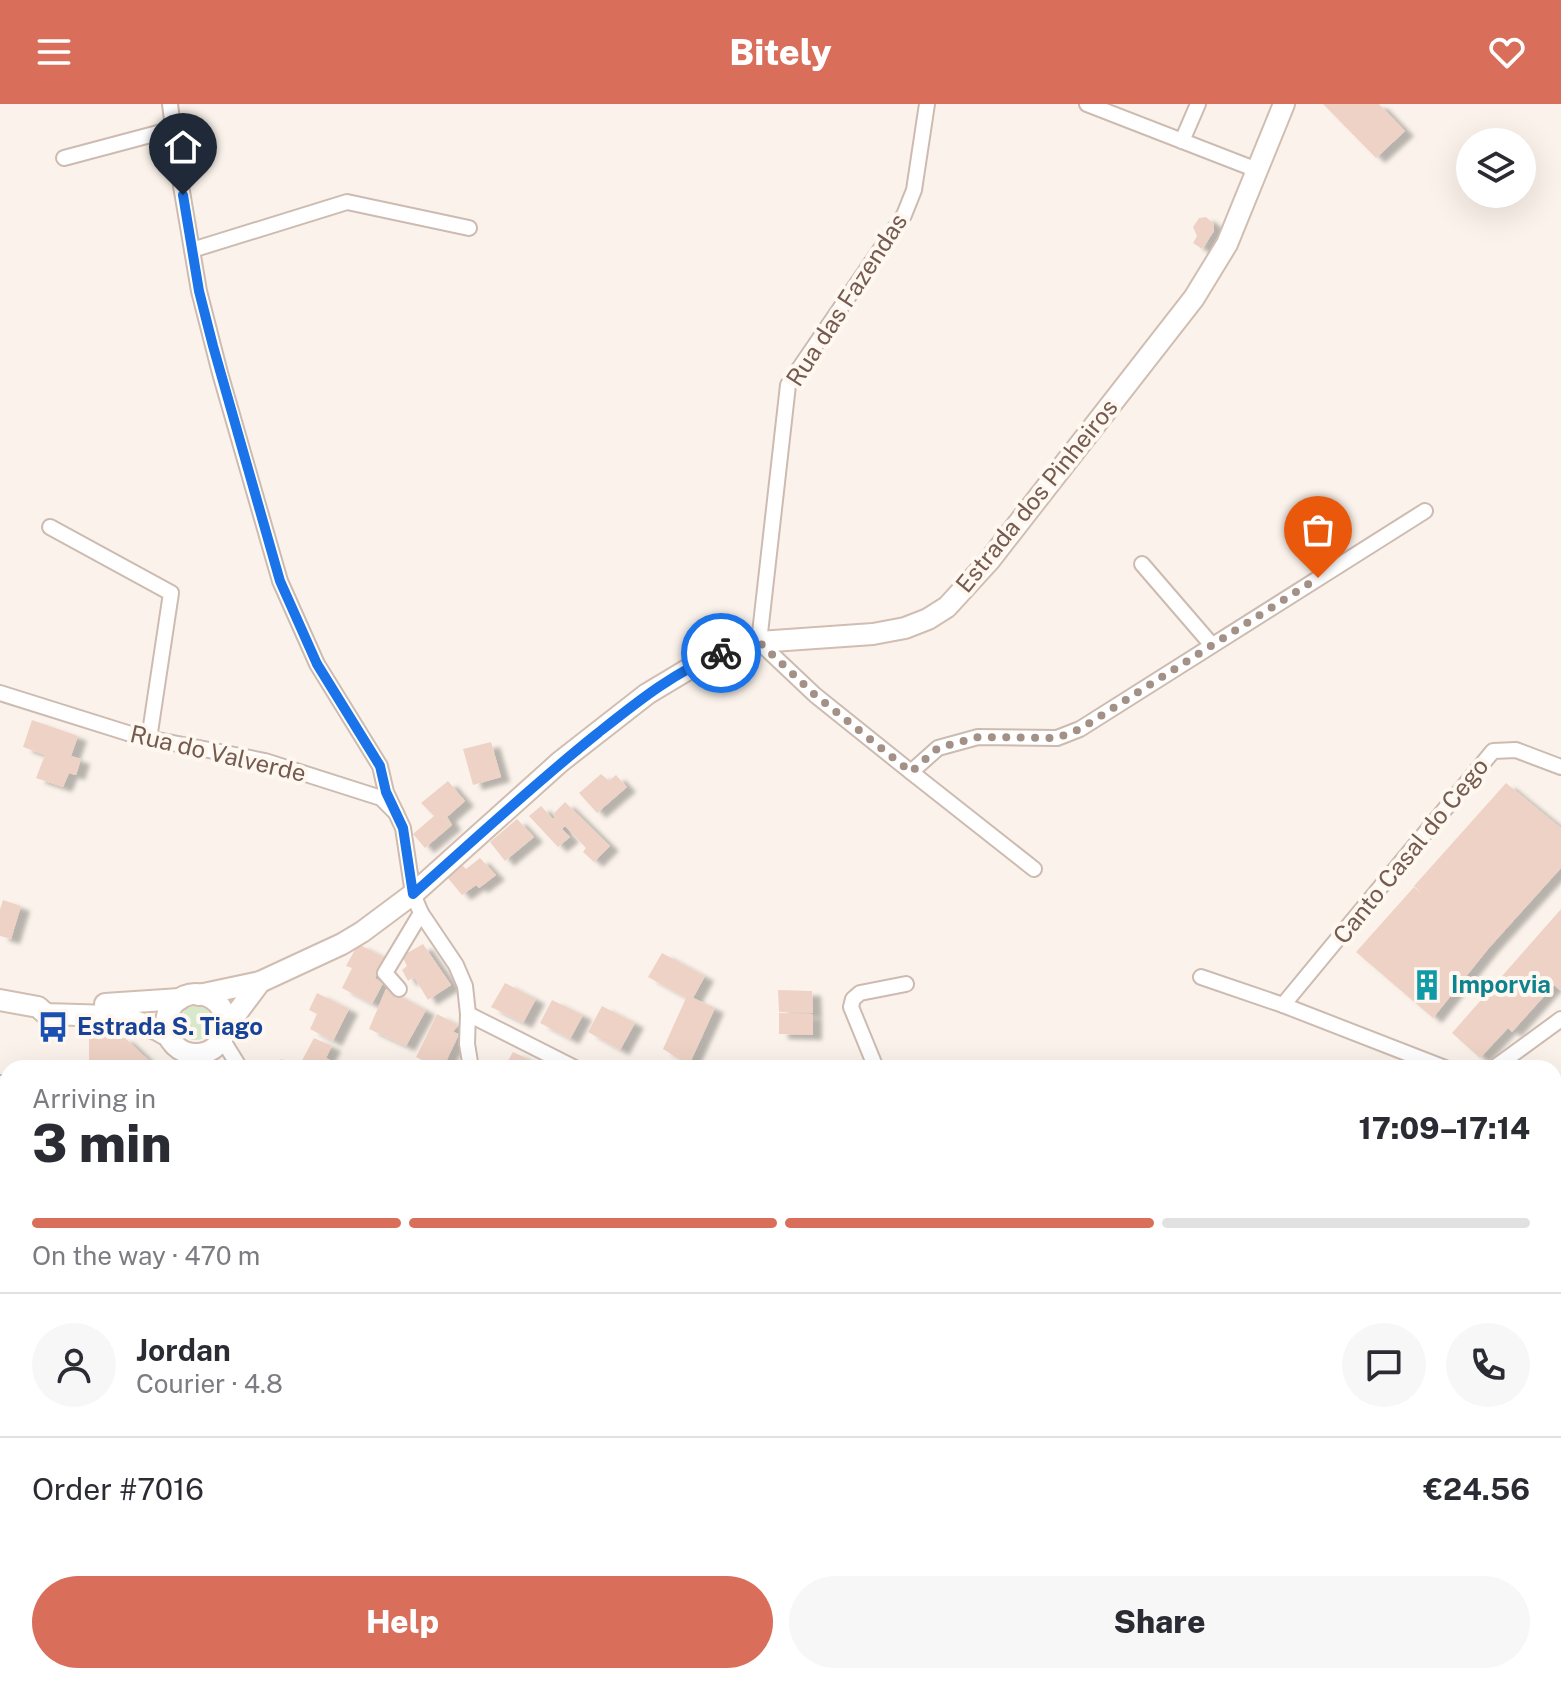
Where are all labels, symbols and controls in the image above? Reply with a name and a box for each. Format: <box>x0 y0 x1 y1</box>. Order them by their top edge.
icon: menu <box>32 30 76 74</box>
icon: heart <box>1485 30 1529 74</box>
text: Bitely <box>729 31 832 73</box>
pin <box>149 113 217 195</box>
icon: home <box>161 125 205 169</box>
map controls <box>1456 128 1536 208</box>
button: layers <box>1456 128 1536 208</box>
street label: Rua das Fazendas <box>780 208 912 391</box>
street label: Estrada dos Pinheiros <box>950 393 1123 598</box>
pin <box>1284 496 1352 578</box>
icon: bag <box>1296 508 1340 552</box>
courier <box>681 613 761 693</box>
icon: bike <box>699 631 743 675</box>
street label: Rua do Valverde <box>128 719 309 787</box>
street label: Canto Casal do Cego <box>1327 752 1494 949</box>
building icon: Imporvia <box>1410 968 1444 1002</box>
place label: Imporvia <box>1451 970 1551 998</box>
bus stop icon: Estrada S. Tiago <box>36 1010 70 1044</box>
place label: Estrada S. Tiago <box>77 1012 263 1040</box>
text: Arriving in <box>32 1083 156 1114</box>
text: 17:09–17:14 <box>1359 1110 1530 1146</box>
text: 3 min <box>32 1113 172 1174</box>
text: On the way · 470 m <box>32 1240 260 1271</box>
button: person <box>32 1323 116 1407</box>
button: chat <box>1342 1323 1426 1407</box>
button: phone <box>1446 1323 1530 1407</box>
text: Jordan <box>136 1332 231 1368</box>
text: Courier · 4.8 <box>136 1368 283 1399</box>
text: Order #7016 <box>32 1471 204 1507</box>
text: €24.56 <box>1424 1471 1530 1507</box>
button: Help <box>32 1576 773 1668</box>
button: Share <box>789 1576 1530 1668</box>

